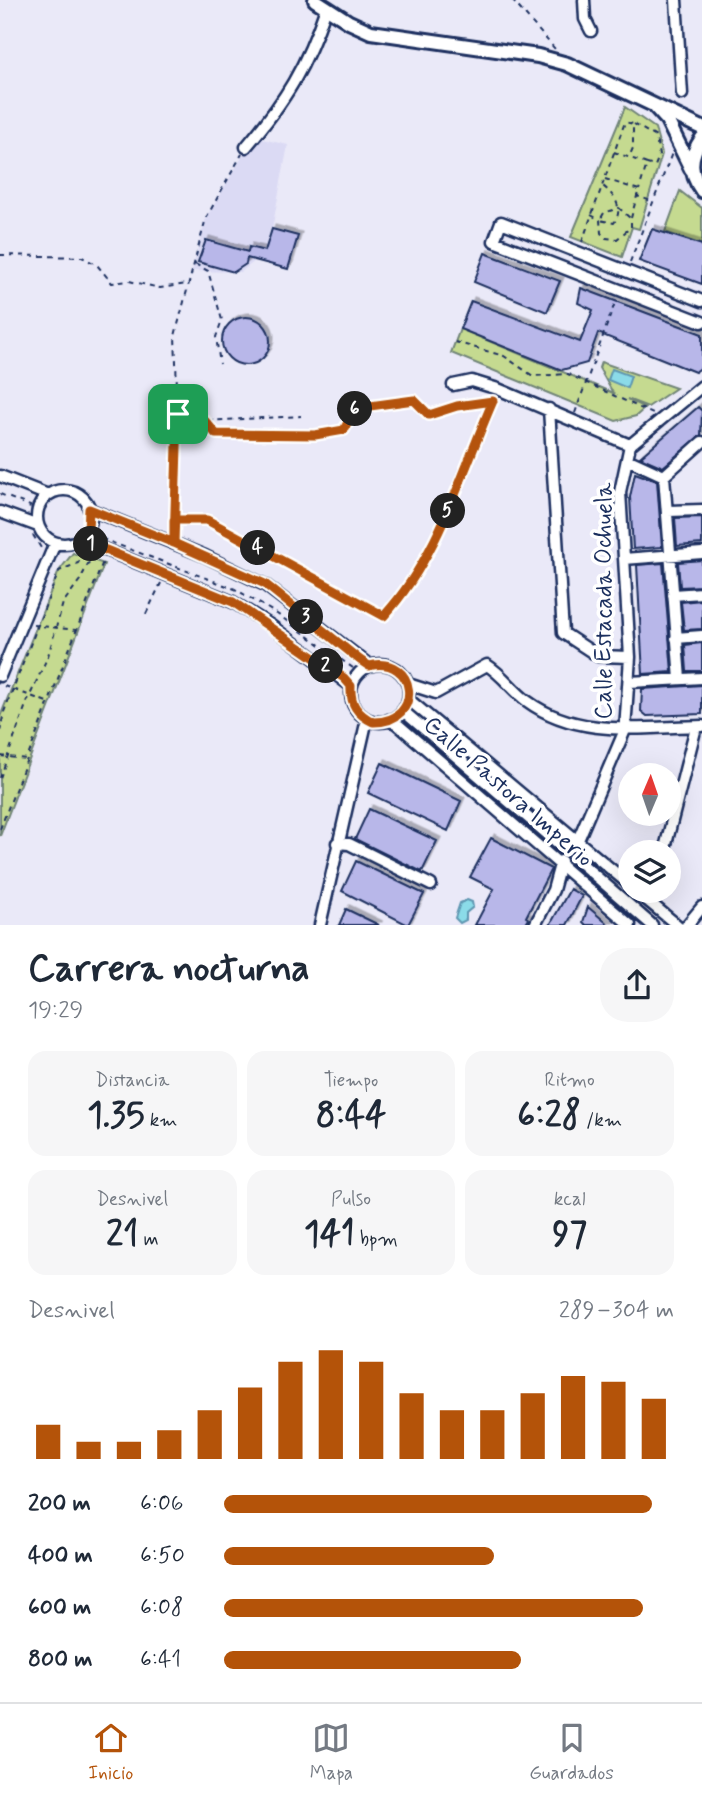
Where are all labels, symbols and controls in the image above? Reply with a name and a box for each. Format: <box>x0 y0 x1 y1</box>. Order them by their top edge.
pin <box>148 384 208 444</box>
pin: 6 <box>338 392 372 426</box>
icon: arrive <box>159 395 197 433</box>
text: 6 <box>350 396 359 421</box>
street label: Calle Estacada Ochuela <box>589 482 620 720</box>
pin: 5 <box>430 494 466 528</box>
text: 5 <box>442 498 453 523</box>
pin: 1 <box>74 526 108 562</box>
pin: 4 <box>240 530 276 566</box>
text: 1 <box>86 531 95 556</box>
text: 4 <box>252 535 263 560</box>
pin: 3 <box>288 600 324 634</box>
text: 3 <box>301 604 310 629</box>
pin: 2 <box>308 648 344 684</box>
text: 2 <box>321 653 330 678</box>
street label: Calle Pastora Imperio <box>417 710 599 874</box>
north arrow <box>618 763 681 826</box>
map controls <box>618 763 681 903</box>
button: layers <box>618 840 681 903</box>
text: Carrera nocturna <box>28 945 310 994</box>
button: share <box>600 948 674 1022</box>
text: 19:29 <box>28 996 83 1026</box>
text: Distancia <box>95 1068 169 1093</box>
text: Tiempo <box>324 1068 378 1093</box>
text: Ritmo <box>545 1068 595 1093</box>
text: 1.35 <box>87 1093 145 1139</box>
text: 8:44 <box>316 1093 386 1139</box>
text: 6:28 <box>517 1093 581 1139</box>
text: km <box>145 1108 177 1133</box>
text: /km <box>581 1108 622 1133</box>
text: Desnivel <box>96 1187 168 1212</box>
text: Pulso <box>331 1187 371 1212</box>
text: kcal <box>554 1187 586 1212</box>
text: 21 <box>106 1212 138 1258</box>
text: 141 <box>304 1212 355 1258</box>
text: 97 <box>552 1212 587 1258</box>
text: m <box>138 1227 159 1252</box>
text: bpm <box>355 1227 398 1252</box>
text: Desnivel <box>28 1296 115 1326</box>
text: 289–304 m <box>559 1296 674 1326</box>
text: 200 m <box>28 1489 91 1519</box>
text: 6:06 <box>140 1489 184 1519</box>
text: 400 m <box>28 1541 93 1571</box>
text: 6:50 <box>140 1541 185 1571</box>
text: 600 m <box>28 1593 91 1623</box>
text: 6:08 <box>140 1593 183 1623</box>
text: 800 m <box>28 1645 92 1675</box>
text: 6:41 <box>140 1645 181 1675</box>
tab: Inicio <box>88 1719 133 1786</box>
tab: Mapa <box>310 1719 353 1786</box>
tab: Guardados <box>529 1719 614 1786</box>

